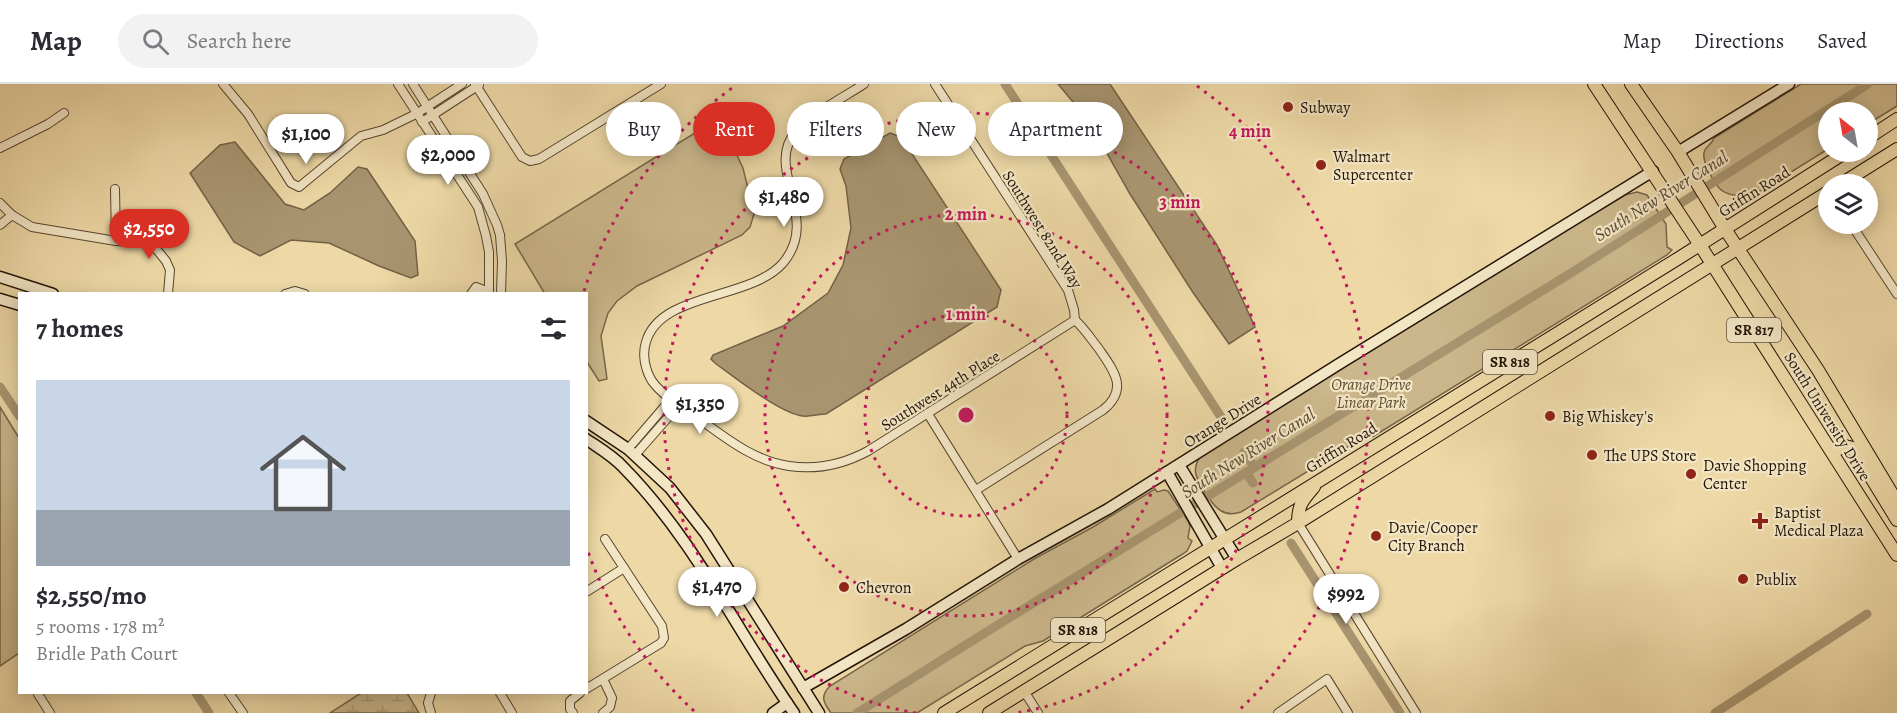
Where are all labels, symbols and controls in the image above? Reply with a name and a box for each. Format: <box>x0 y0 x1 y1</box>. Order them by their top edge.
search box <box>118 14 538 68</box>
text: Map <box>30 22 82 60</box>
icon: search <box>139 25 172 58</box>
text: Search here <box>187 26 291 56</box>
text: Map <box>1623 27 1661 55</box>
text: Directions <box>1694 27 1784 55</box>
text: Saved <box>1817 27 1867 55</box>
place label: Subway <box>1300 97 1351 119</box>
marker: Subway <box>1281 100 1295 114</box>
chip: Buy <box>606 102 681 156</box>
chip: Rent <box>693 102 775 156</box>
chip: Filters <box>787 102 884 156</box>
chip: New <box>896 102 976 156</box>
chip: Apartment <box>988 102 1123 156</box>
north arrow <box>1818 102 1878 162</box>
map controls <box>1818 102 1878 234</box>
pin: $1,100 <box>257 114 355 165</box>
text: 4 min <box>1229 119 1271 143</box>
text: $1,100 <box>281 120 331 147</box>
pin: $2,000 <box>399 135 497 186</box>
text: $2,000 <box>421 141 475 168</box>
water label: South New River Canal <box>1590 145 1733 247</box>
place label: Walmart Supercenter <box>1332 146 1413 186</box>
marker: Walmart Supercenter <box>1314 158 1328 172</box>
street label: Griffin Road <box>1715 161 1795 222</box>
street label: Southwest 82nd Way <box>997 166 1088 293</box>
button: layers <box>1818 174 1878 234</box>
pin: $1,480 <box>735 177 833 228</box>
text: $1,480 <box>759 183 809 210</box>
text: 3 min <box>1159 190 1201 214</box>
text: 2 min <box>945 202 987 226</box>
pin: $2,550 <box>100 209 198 260</box>
text: $2,550 <box>123 215 175 242</box>
text: 1 min <box>946 302 986 326</box>
text: 7 homes <box>36 311 124 346</box>
icon: filters <box>537 312 570 345</box>
road number: SR 817 <box>1727 318 1781 342</box>
street label: Southwest 44th Place <box>877 345 1004 436</box>
street label: South University Drive <box>1779 348 1876 485</box>
road number: SR 818 <box>1483 350 1537 374</box>
park label: Orange Drive Linear Park <box>1331 374 1411 414</box>
pin: $1,350 <box>651 384 749 435</box>
street label: Orange Drive <box>1180 388 1265 453</box>
text: $1,350 <box>675 390 725 417</box>
water label: South New River Canal <box>1177 402 1320 504</box>
centre of rings <box>956 405 976 425</box>
place label: Big Whiskey's <box>1562 406 1653 428</box>
marker: Big Whiskey's <box>1543 409 1557 423</box>
street label: Griffin Road <box>1302 417 1382 478</box>
icon: home <box>249 419 357 527</box>
place label: The UPS Store <box>1604 445 1696 467</box>
marker: The UPS Store <box>1585 448 1599 462</box>
place label: Davie Shopping Center <box>1703 455 1806 495</box>
marker: Davie Shopping Center <box>1684 467 1698 481</box>
place label: Baptist Medical Plaza <box>1774 502 1864 542</box>
marker: Baptist Medical Plaza <box>1751 512 1769 530</box>
place label: Davie/Cooper City Branch <box>1388 517 1478 557</box>
marker: Davie/Cooper City Branch <box>1369 529 1383 543</box>
pin: $1,470 <box>668 567 766 618</box>
place label: Publix <box>1755 569 1797 591</box>
marker: Publix <box>1736 572 1750 586</box>
text: $1,470 <box>692 573 742 600</box>
pin: $992 <box>1310 574 1382 625</box>
place label: Chevron <box>856 577 912 599</box>
text: $2,550/mo <box>36 578 147 613</box>
marker: Chevron <box>837 580 851 594</box>
text: $992 <box>1327 580 1365 607</box>
text: 5 rooms · 178 m² <box>36 613 165 640</box>
road number: SR 818 <box>1051 618 1105 642</box>
text: Bridle Path Court <box>36 640 178 667</box>

